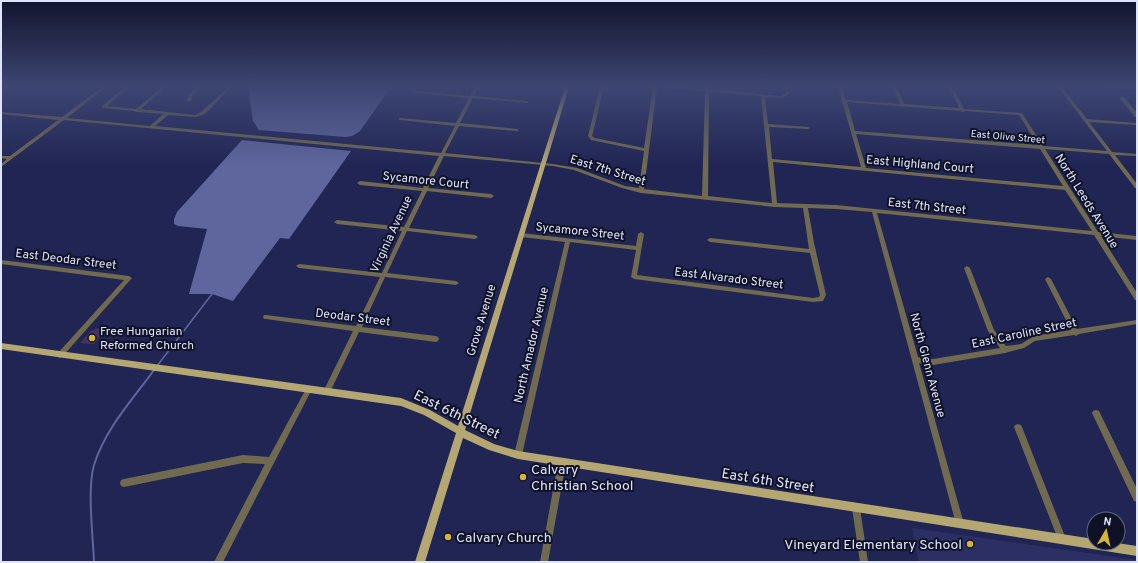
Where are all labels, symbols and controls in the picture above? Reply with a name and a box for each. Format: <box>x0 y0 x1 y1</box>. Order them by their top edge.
street label: East Olive Street <box>970 128 1046 147</box>
street label: North Leeds Avenue <box>1051 151 1122 252</box>
street label: East 7th Street <box>568 152 648 190</box>
street label: East Highland Court <box>865 152 974 178</box>
street label: Sycamore Court <box>382 168 470 193</box>
street label: Virginia Avenue <box>367 193 417 276</box>
street label: East 7th Street <box>887 195 967 219</box>
street label: Sycamore Street <box>535 219 625 245</box>
street label: East Deodar Street <box>14 246 117 274</box>
street label: East Alvarado Street <box>673 264 784 294</box>
street label: Grove Avenue <box>463 282 500 358</box>
street label: North Amador Avenue <box>511 286 553 405</box>
street label: Deodar Street <box>314 305 391 331</box>
street label: North Glenn Avenue <box>905 311 949 419</box>
street label: East Caroline Street <box>970 315 1078 353</box>
place label: Free Hungarian Reformed Church <box>100 324 194 354</box>
marker: Free Hungarian Reformed Church <box>87 333 97 343</box>
street label: East 6th Street <box>410 387 502 444</box>
place label: Calvary Christian School <box>531 462 634 495</box>
street label: East 6th Street <box>720 466 815 497</box>
marker: Calvary Christian School <box>518 472 528 482</box>
north arrow <box>1086 511 1126 551</box>
text: N <box>1102 515 1112 530</box>
place label: Calvary Church <box>456 530 552 547</box>
marker: Calvary Church <box>443 532 453 542</box>
place label: Vineyard Elementary School <box>784 537 962 554</box>
marker: Vineyard Elementary School <box>965 539 975 549</box>

